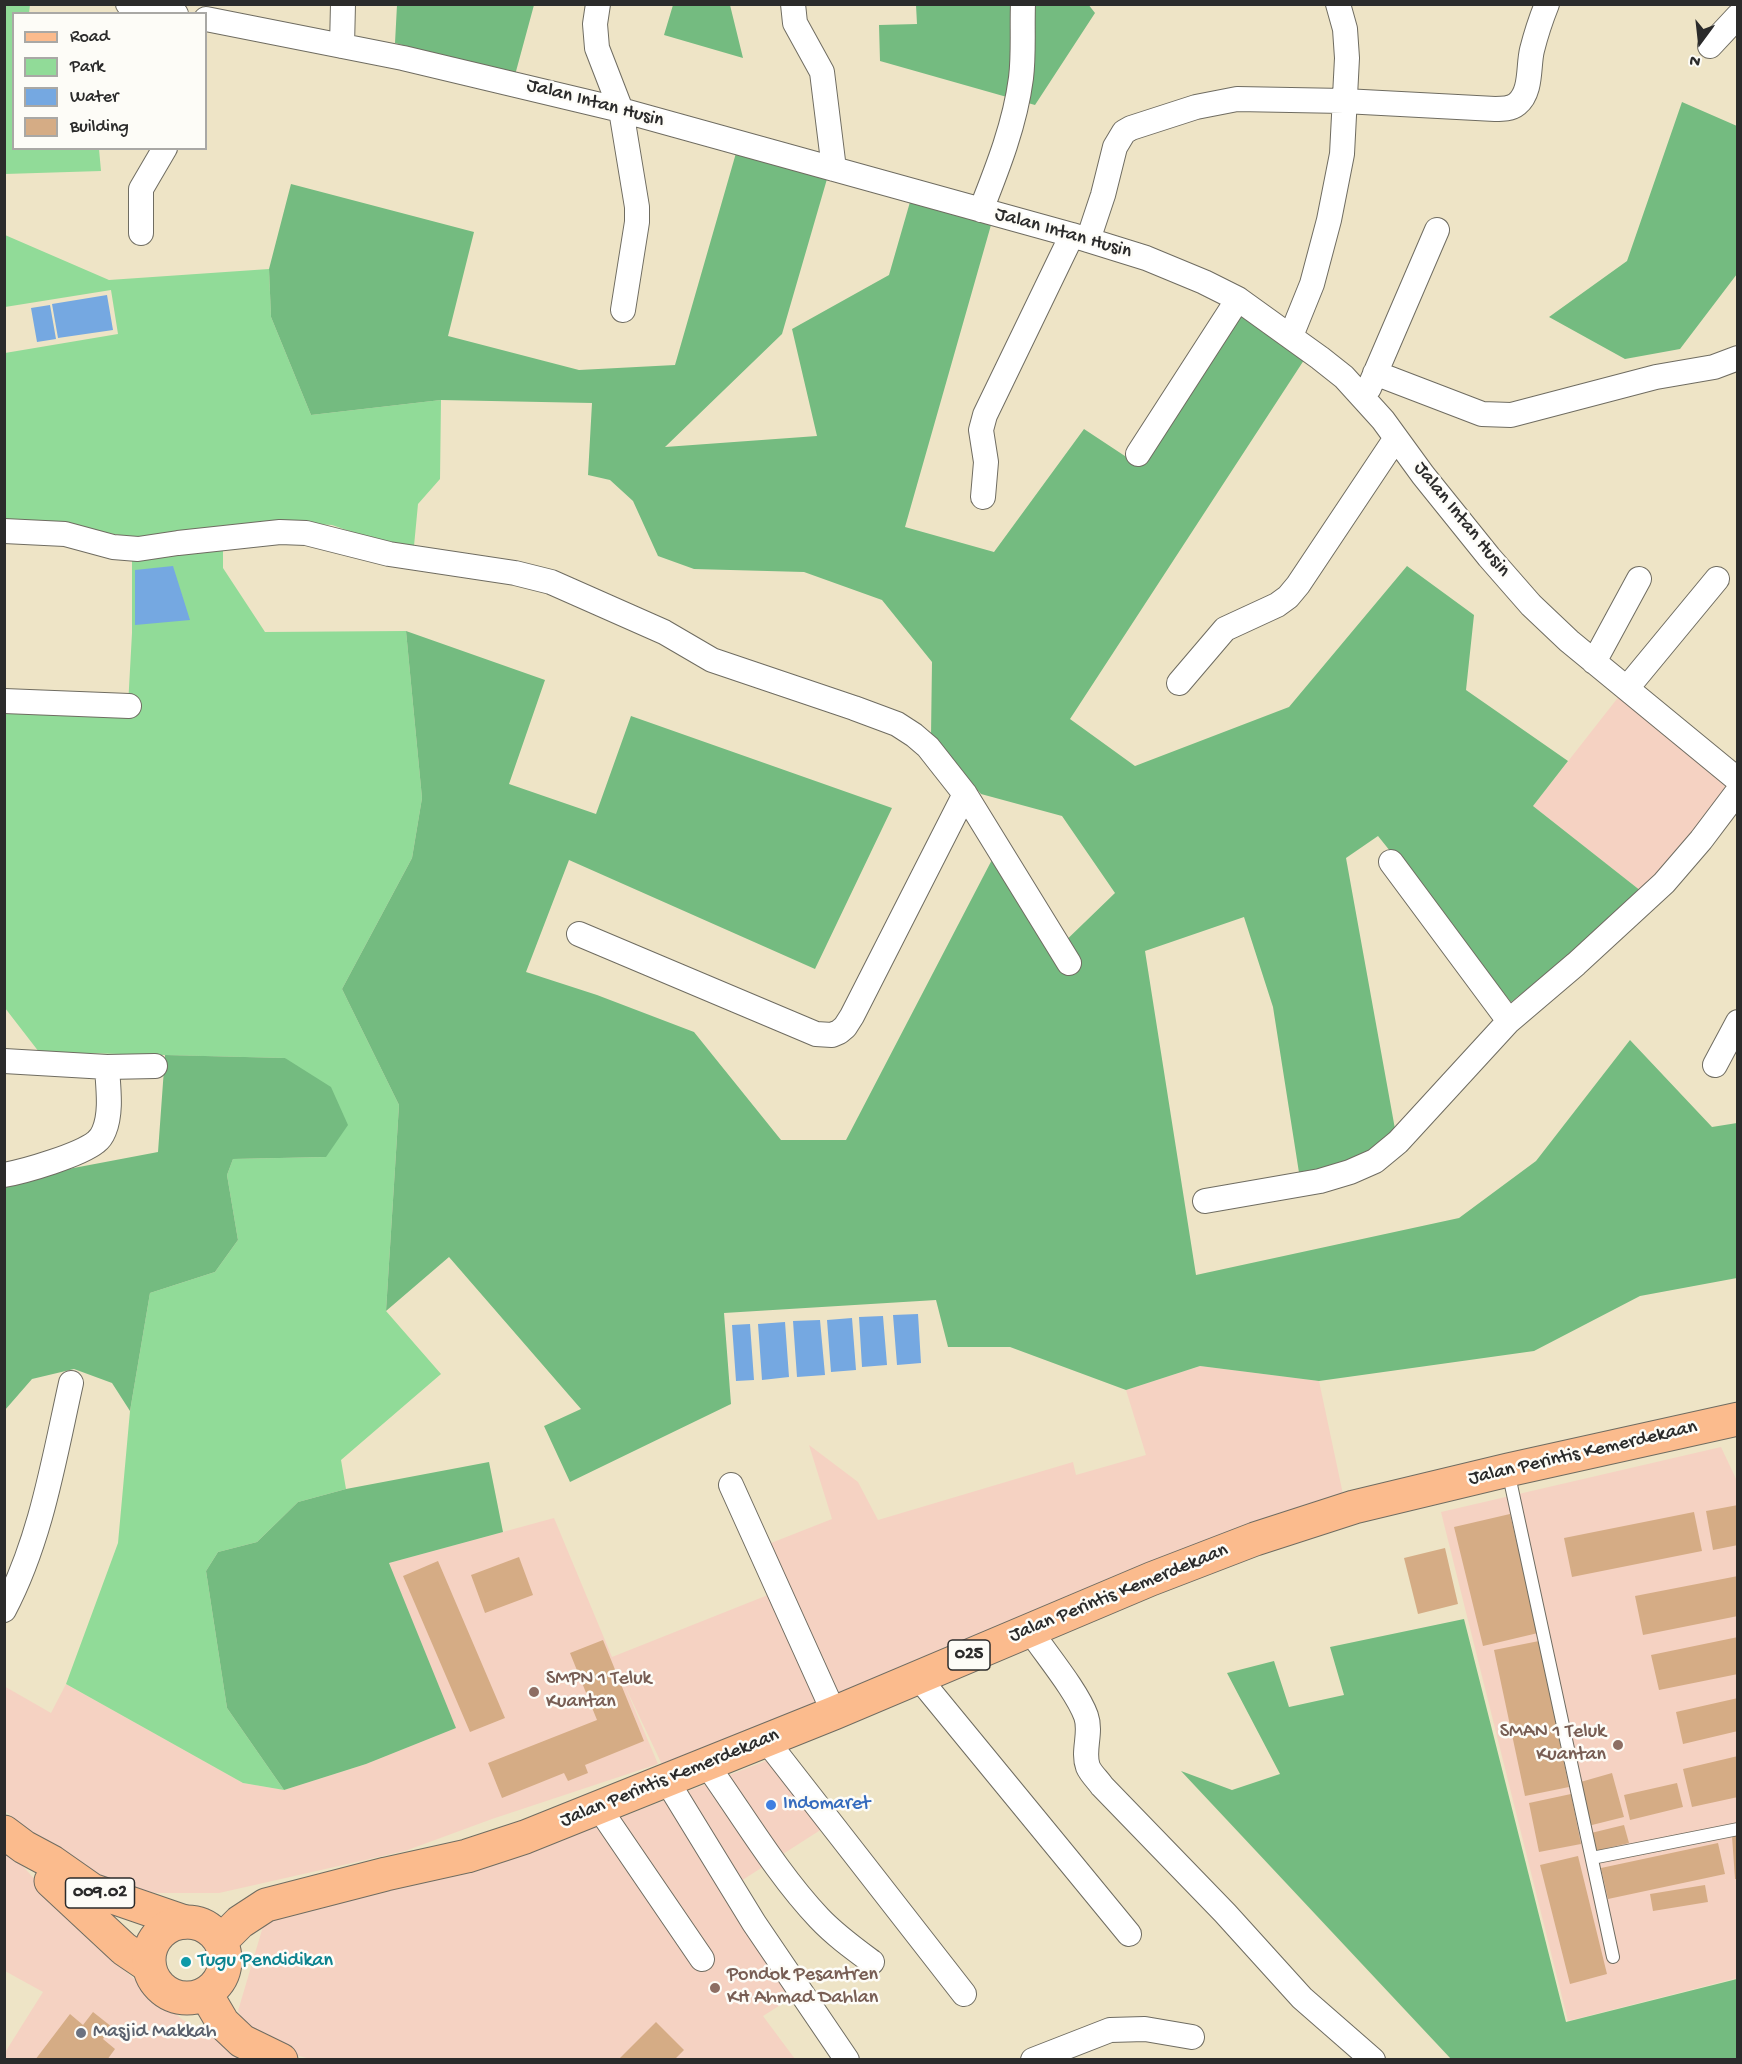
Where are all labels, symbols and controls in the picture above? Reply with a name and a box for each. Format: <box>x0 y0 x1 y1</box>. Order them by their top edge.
legend <box>12 12 207 150</box>
north arrow <box>1670 12 1730 72</box>
text: Road <box>70 27 109 48</box>
text: N <box>1688 49 1703 70</box>
text: Park <box>70 57 104 78</box>
street label: Jalan Intan Husin <box>524 74 666 134</box>
text: Water <box>70 87 118 108</box>
text: Building <box>70 117 129 138</box>
street label: Jalan Intan Husin <box>992 203 1134 265</box>
street label: Jalan Intan Husin <box>1407 458 1515 582</box>
street label: Jalan Perintis Kemerdekaan <box>1466 1416 1700 1492</box>
street label: Jalan Perintis Kemerdekaan <box>1006 1539 1232 1649</box>
road number: 025 <box>948 1640 990 1670</box>
place label: SMPN 1 Teluk Kuantan <box>546 1668 652 1715</box>
marker: SMPN 1 Teluk Kuantan <box>527 1685 541 1699</box>
place label: SMAN 1 Teluk Kuantan <box>1500 1721 1606 1768</box>
street label: Jalan Perintis Kemerdekaan <box>557 1724 783 1834</box>
marker: SMAN 1 Teluk Kuantan <box>1611 1738 1625 1752</box>
place label: Indomaret <box>783 1793 870 1817</box>
marker: Indomaret <box>764 1798 778 1812</box>
road number: 009.02 <box>66 1878 134 1908</box>
place label: Tugu Pendidikan <box>198 1950 333 1974</box>
marker: Tugu Pendidikan <box>179 1955 193 1969</box>
place label: Pondok Pesantren KH Ahmad Dahlan <box>727 1964 878 2011</box>
marker: Pondok Pesantren KH Ahmad Dahlan <box>708 1981 722 1995</box>
place label: Masjid Makkah <box>93 2021 217 2045</box>
marker: Masjid Makkah <box>74 2026 88 2040</box>

